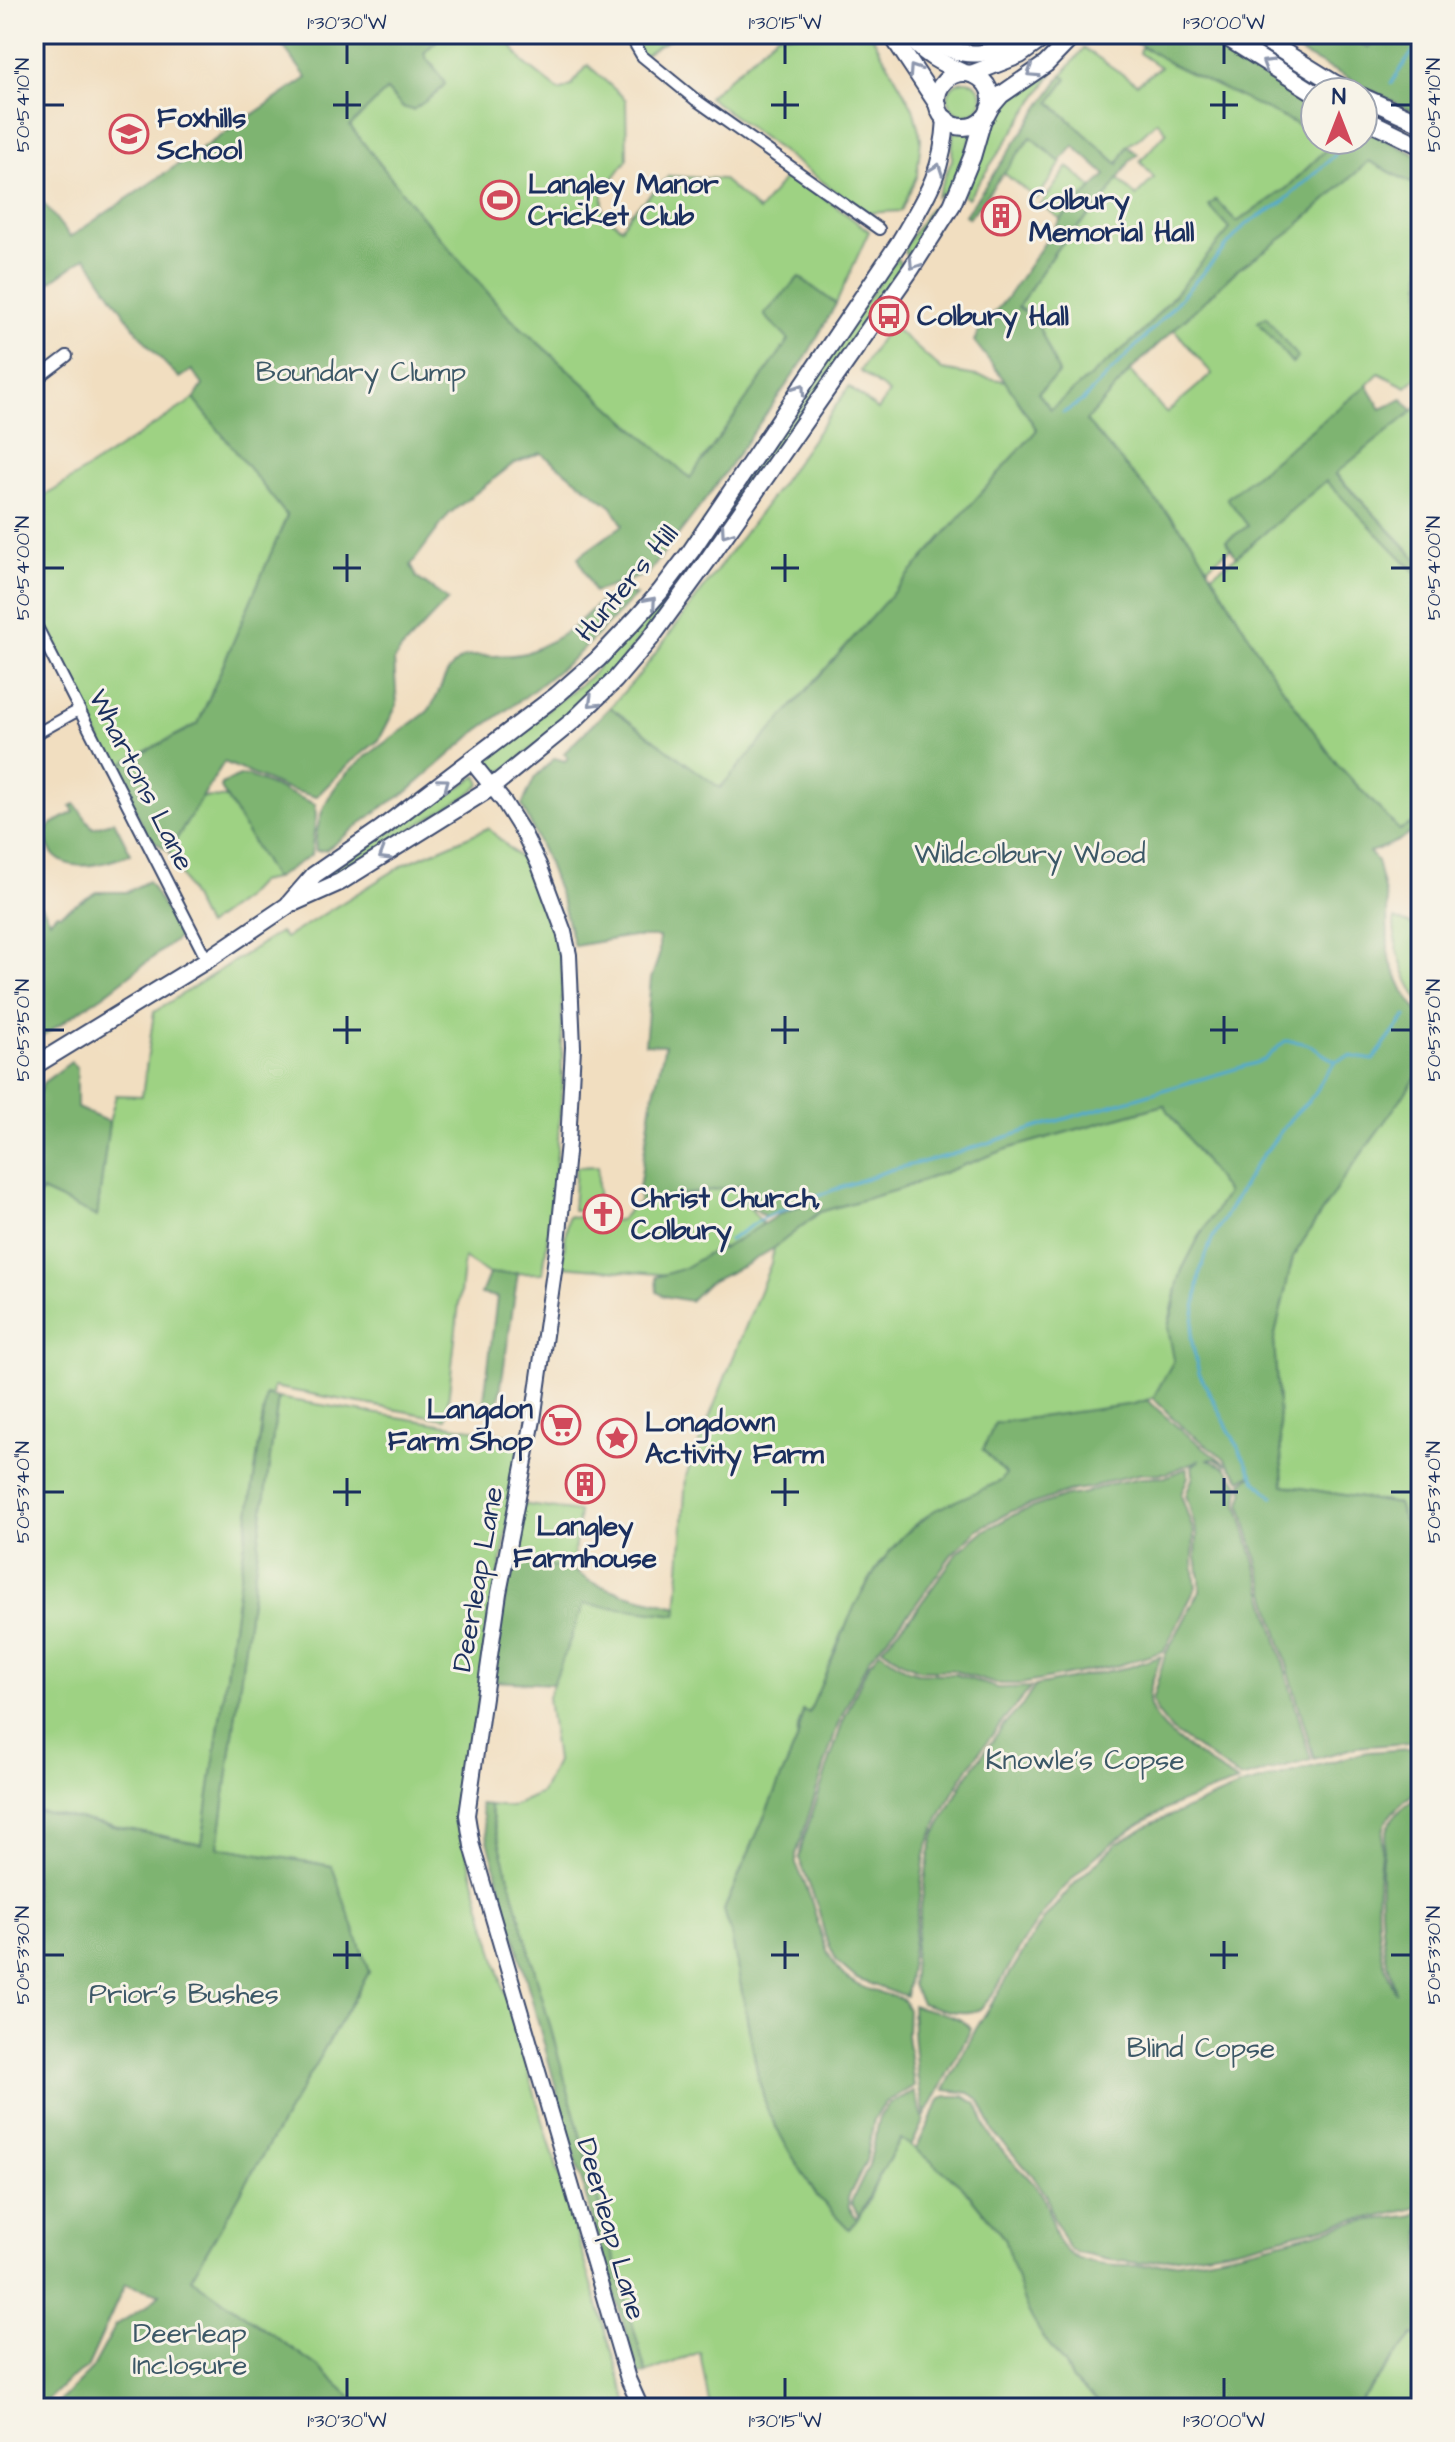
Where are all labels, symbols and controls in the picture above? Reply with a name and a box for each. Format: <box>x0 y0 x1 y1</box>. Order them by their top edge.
text: 1°30'30"W <box>307 9 387 37</box>
text: 1°30'15"W <box>748 9 822 37</box>
text: 1°30'00"W <box>1183 9 1265 37</box>
text: 50°54'10"N <box>9 58 37 152</box>
text: 50°54'10"N <box>1420 58 1448 152</box>
one-way arrow <box>1261 59 1276 74</box>
one-way arrow <box>1027 62 1041 77</box>
one-way arrow <box>909 64 924 78</box>
north arrow <box>1299 76 1379 156</box>
text: N <box>1332 82 1346 113</box>
place label: Foxhills School <box>156 99 246 170</box>
school or university icon: Foxhills School <box>108 113 150 155</box>
one-way arrow <box>928 163 944 177</box>
place label: Langley Manor Cricket Club <box>528 165 719 236</box>
sports icon: Langley Manor Cricket Club <box>479 179 521 221</box>
place label: Colbury Memorial Hall <box>1029 181 1194 252</box>
building icon: Colbury Memorial Hall <box>980 195 1022 237</box>
one-way arrow <box>908 255 923 270</box>
bus stop icon: Colbury Hall <box>868 295 910 337</box>
place label: Colbury Hall <box>917 297 1069 339</box>
park label: Boundary Clump <box>256 353 466 394</box>
one-way arrow <box>790 383 805 398</box>
text: 50°54'00"N <box>9 516 37 620</box>
street label: Hunters Hill <box>566 516 688 650</box>
text: 50°54'00"N <box>1420 516 1448 620</box>
one-way arrow <box>721 524 736 538</box>
one-way arrow <box>642 597 656 611</box>
street label: Whartons Lane <box>78 682 204 878</box>
one-way arrow <box>587 692 602 706</box>
one-way arrow <box>435 778 450 792</box>
park label: Wildcolbury Wood <box>914 835 1146 876</box>
one-way arrow <box>378 845 393 861</box>
text: 50°53'50"N <box>9 979 37 1081</box>
text: 50°53'50"N <box>1420 979 1448 1081</box>
place label: Christ Church, Colbury <box>631 1179 821 1253</box>
church icon: Christ Church, Colbury <box>582 1193 624 1235</box>
place label: Langdon Farm Shop <box>388 1390 533 1462</box>
place label: Longdown Activity Farm <box>645 1403 825 1477</box>
supermarket icon: Langdon Farm Shop <box>540 1404 582 1446</box>
place icon: Longdown Activity Farm <box>596 1417 638 1459</box>
text: 50°53'40"N <box>9 1441 37 1543</box>
text: 50°53'40"N <box>1420 1441 1448 1543</box>
building icon: Langley Farmhouse <box>564 1463 606 1505</box>
street label: Deerleap Lane <box>443 1483 513 1675</box>
place label: Langley Farmhouse <box>513 1507 657 1578</box>
park label: Knowle's Copse <box>985 1741 1185 1780</box>
text: 50°53'30"N <box>9 1906 37 2004</box>
text: 50°53'30"N <box>1420 1906 1448 2004</box>
park label: Prior's Bushes <box>89 1975 279 2014</box>
park label: Blind Copse <box>1127 2029 1275 2068</box>
street label: Deerleap Lane <box>566 2134 656 2324</box>
park label: Deerleap Inclosure <box>133 2314 247 2385</box>
text: 1°30'30"W <box>307 2407 387 2435</box>
text: 1°30'15"W <box>748 2407 822 2435</box>
text: 1°30'00"W <box>1183 2407 1265 2435</box>

